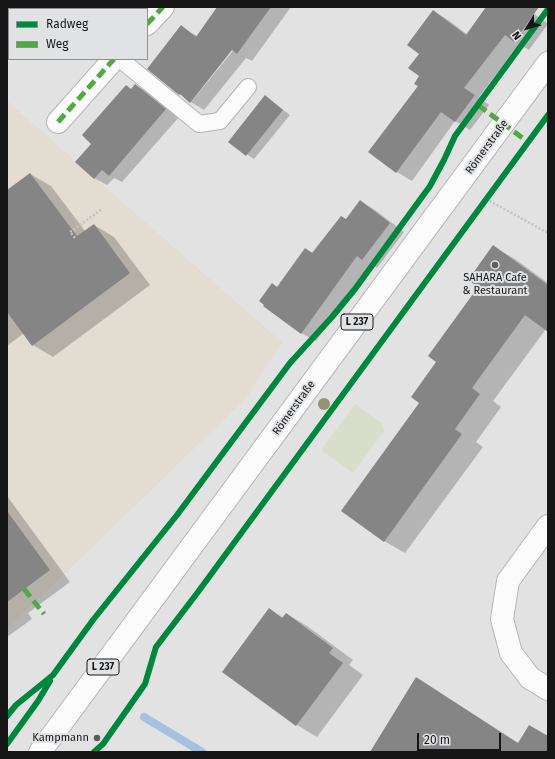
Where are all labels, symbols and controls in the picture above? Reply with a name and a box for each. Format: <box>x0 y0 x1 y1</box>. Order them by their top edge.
legend <box>8 8 148 60</box>
north arrow <box>507 8 547 48</box>
text: Radweg <box>46 17 88 31</box>
text: N <box>510 29 524 42</box>
text: Weg <box>46 37 69 51</box>
street label: Römerstraße <box>463 117 511 177</box>
marker: SAHARA Cafe & Restaurant <box>490 260 500 270</box>
place label: SAHARA Cafe & Restaurant <box>462 271 528 297</box>
road number: L 237 <box>341 314 373 330</box>
street label: Römerstraße <box>270 378 318 438</box>
road number: L 237 <box>87 659 119 675</box>
scale bar <box>419 725 503 751</box>
place label: Kampmann <box>32 731 89 745</box>
marker: Kampmann <box>92 733 102 743</box>
text: 20 m <box>424 733 450 747</box>

